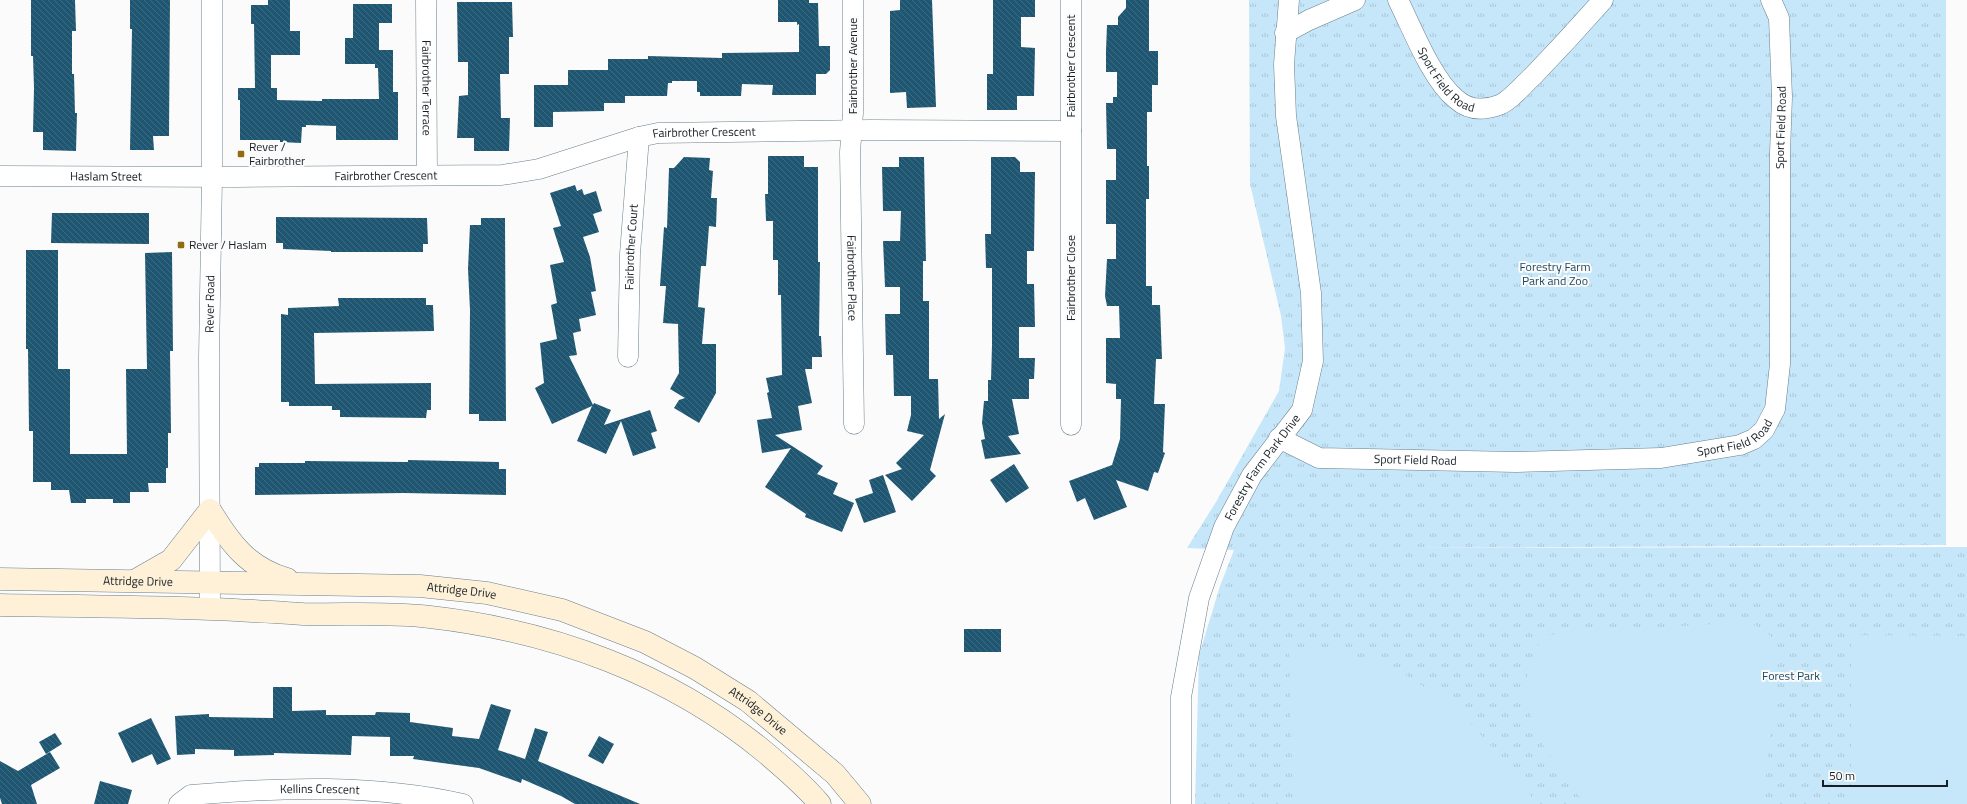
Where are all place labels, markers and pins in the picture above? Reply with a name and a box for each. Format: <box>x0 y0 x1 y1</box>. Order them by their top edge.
place label: Rever / Fairbrother <box>249 137 305 170</box>
marker: Rever / Fairbrother <box>236 149 246 159</box>
place label: Rever / Haslam <box>189 235 267 254</box>
marker: Rever / Haslam <box>176 240 186 250</box>

